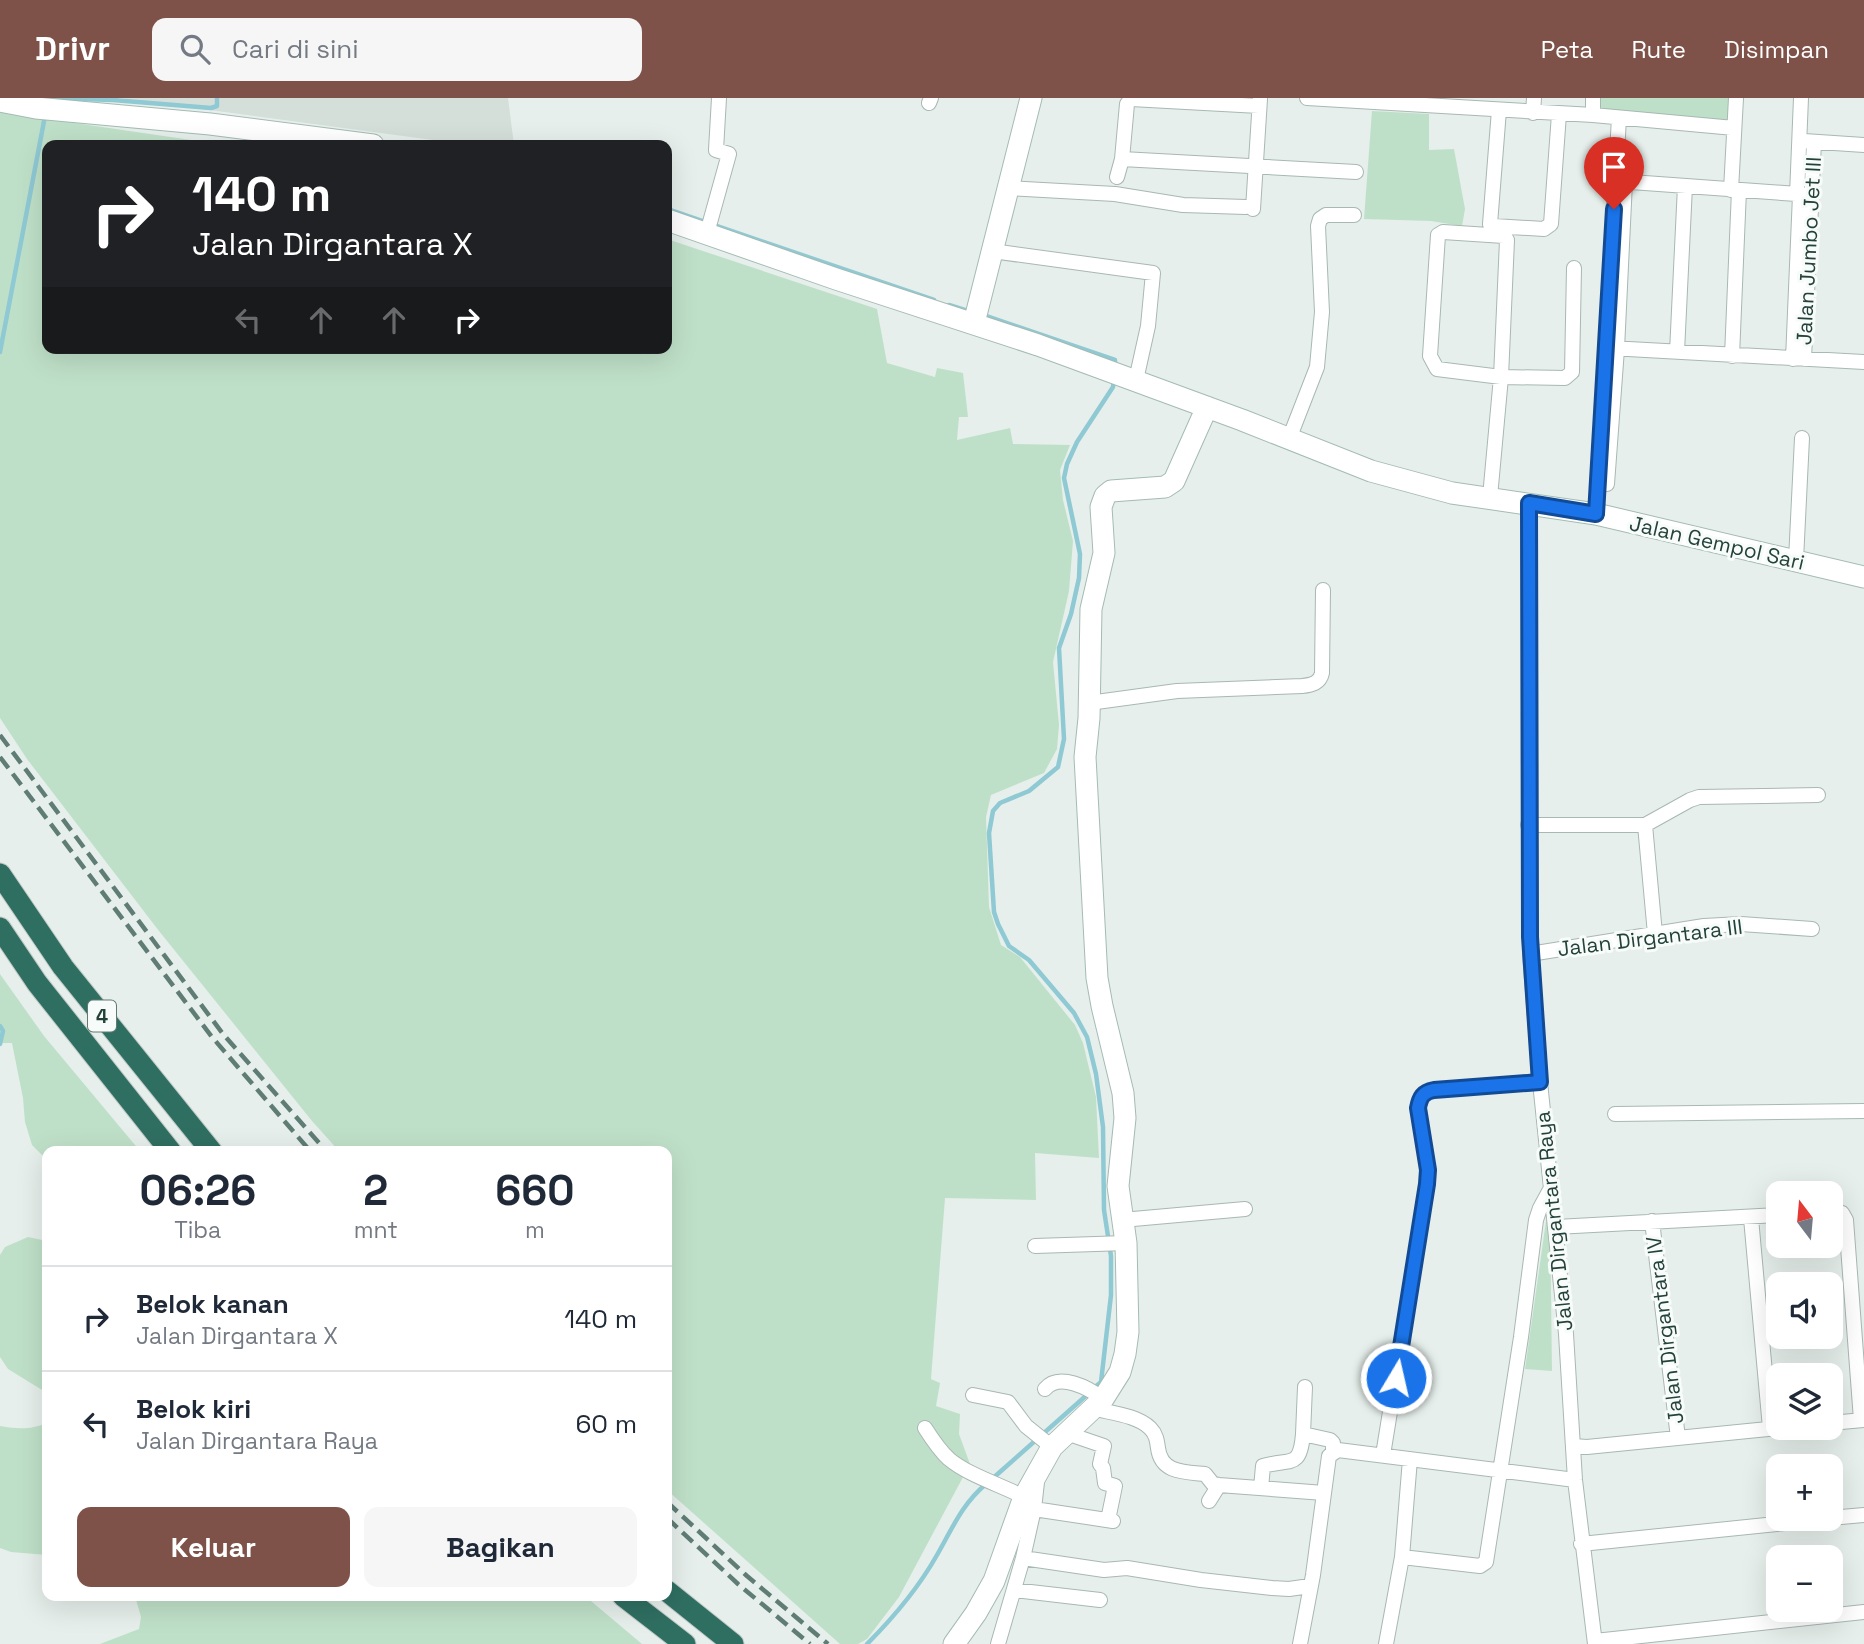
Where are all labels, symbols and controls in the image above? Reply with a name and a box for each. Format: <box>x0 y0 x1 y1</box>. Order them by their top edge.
search box <box>152 18 642 81</box>
text: Drivr <box>35 28 110 70</box>
icon: search <box>176 30 214 68</box>
text: Cari di sini <box>232 32 359 66</box>
text: Peta <box>1541 34 1593 65</box>
text: Rute <box>1631 34 1686 65</box>
text: Disimpan <box>1724 34 1829 65</box>
pin <box>1584 137 1644 209</box>
icon: arrive <box>1595 148 1633 186</box>
street label: Jalan Jumbo Jet III <box>1790 156 1827 346</box>
text: 140 m <box>192 163 331 225</box>
icon: right <box>77 168 168 259</box>
text: Jalan Dirgantara X <box>192 224 473 264</box>
icon: left <box>229 301 267 339</box>
icon: ahead <box>302 301 340 339</box>
icon: ahead <box>375 301 413 339</box>
icon: right <box>448 301 486 339</box>
street label: Jalan Gempol Sari <box>1627 509 1807 576</box>
street label: Jalan Dirgantara III <box>1556 913 1744 962</box>
road number: 4 <box>88 1000 116 1032</box>
street label: Jalan Dirgantara Raya <box>1529 1110 1578 1332</box>
text: 06:26 <box>140 1164 256 1217</box>
text: 2 <box>363 1164 388 1217</box>
text: 660 <box>495 1164 574 1217</box>
north arrow <box>1766 1181 1843 1258</box>
map controls <box>1766 1181 1843 1622</box>
text: Tiba <box>174 1215 221 1245</box>
text: mnt <box>354 1215 398 1245</box>
text: m <box>525 1215 545 1245</box>
street label: Jalan Dirgantara IV <box>1640 1235 1689 1426</box>
button: sound <box>1766 1272 1843 1349</box>
text: Belok kanan <box>136 1287 289 1321</box>
icon: right <box>77 1300 115 1338</box>
text: 140 m <box>564 1302 637 1336</box>
text: Jalan Dirgantara X <box>136 1321 338 1351</box>
position arrow <box>1359 1341 1433 1415</box>
button: layers <box>1766 1363 1843 1440</box>
text: Belok kiri <box>136 1392 251 1426</box>
icon: left <box>77 1405 115 1443</box>
text: 60 m <box>575 1407 637 1441</box>
text: Jalan Dirgantara Raya <box>136 1426 378 1456</box>
button: + <box>1766 1454 1843 1531</box>
button: Keluar <box>77 1507 350 1587</box>
button: Bagikan <box>364 1507 637 1587</box>
button: − <box>1766 1545 1843 1622</box>

